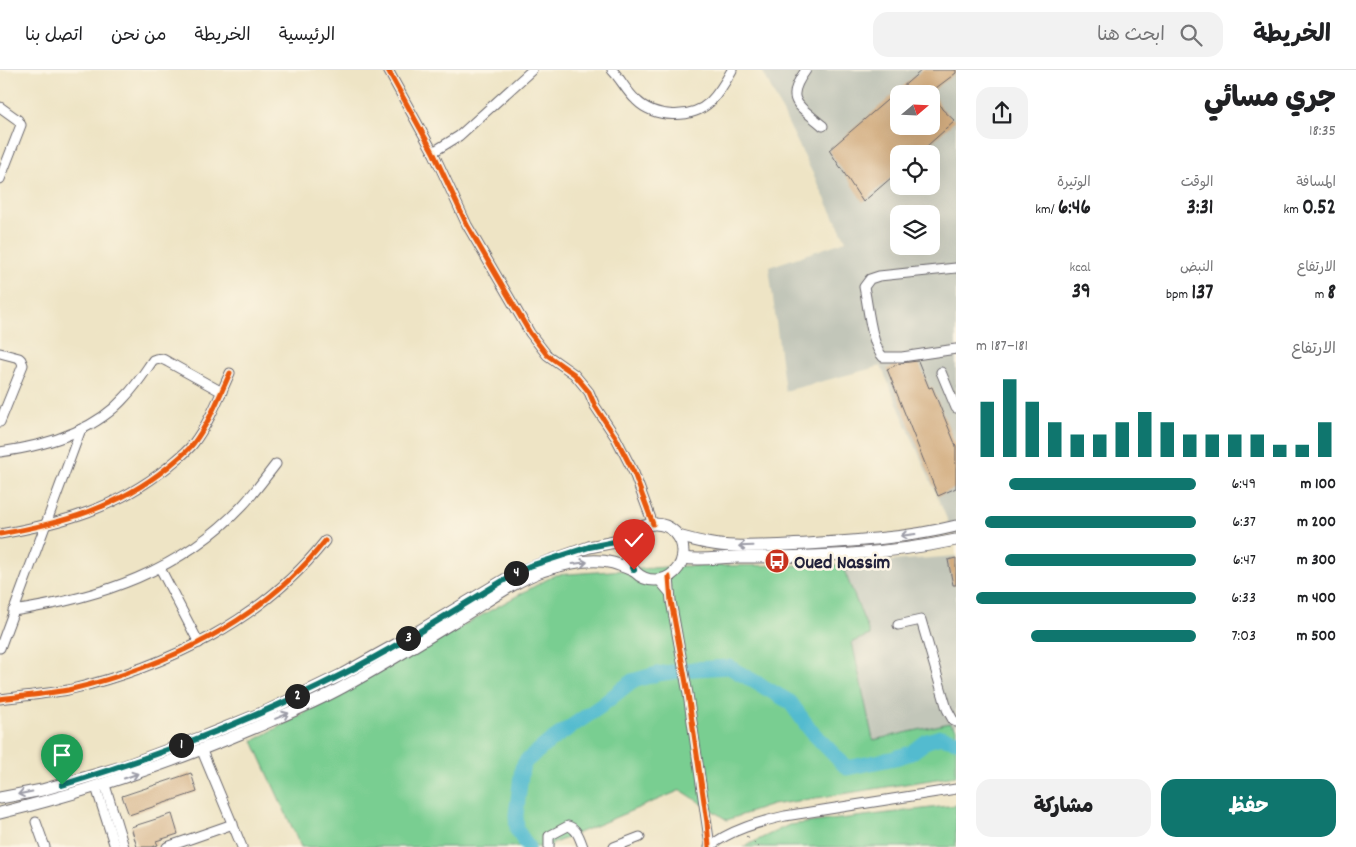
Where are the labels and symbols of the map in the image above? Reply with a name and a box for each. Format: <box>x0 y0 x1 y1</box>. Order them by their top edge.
north arrow <box>890 85 940 135</box>
pin <box>613 519 655 570</box>
one-way arrow <box>900 530 916 540</box>
one-way arrow <box>738 541 754 551</box>
bus stop icon: Oued Nassim <box>764 548 790 574</box>
place label: Oued Nassim <box>794 550 891 578</box>
one-way arrow <box>572 558 588 568</box>
pin: 4 <box>504 560 528 586</box>
pin: 3 <box>396 626 420 650</box>
pin: 2 <box>284 684 310 708</box>
one-way arrow <box>274 711 289 721</box>
pin: 1 <box>168 732 194 758</box>
pin <box>41 734 83 785</box>
one-way arrow <box>123 771 138 780</box>
one-way arrow <box>17 789 33 799</box>

